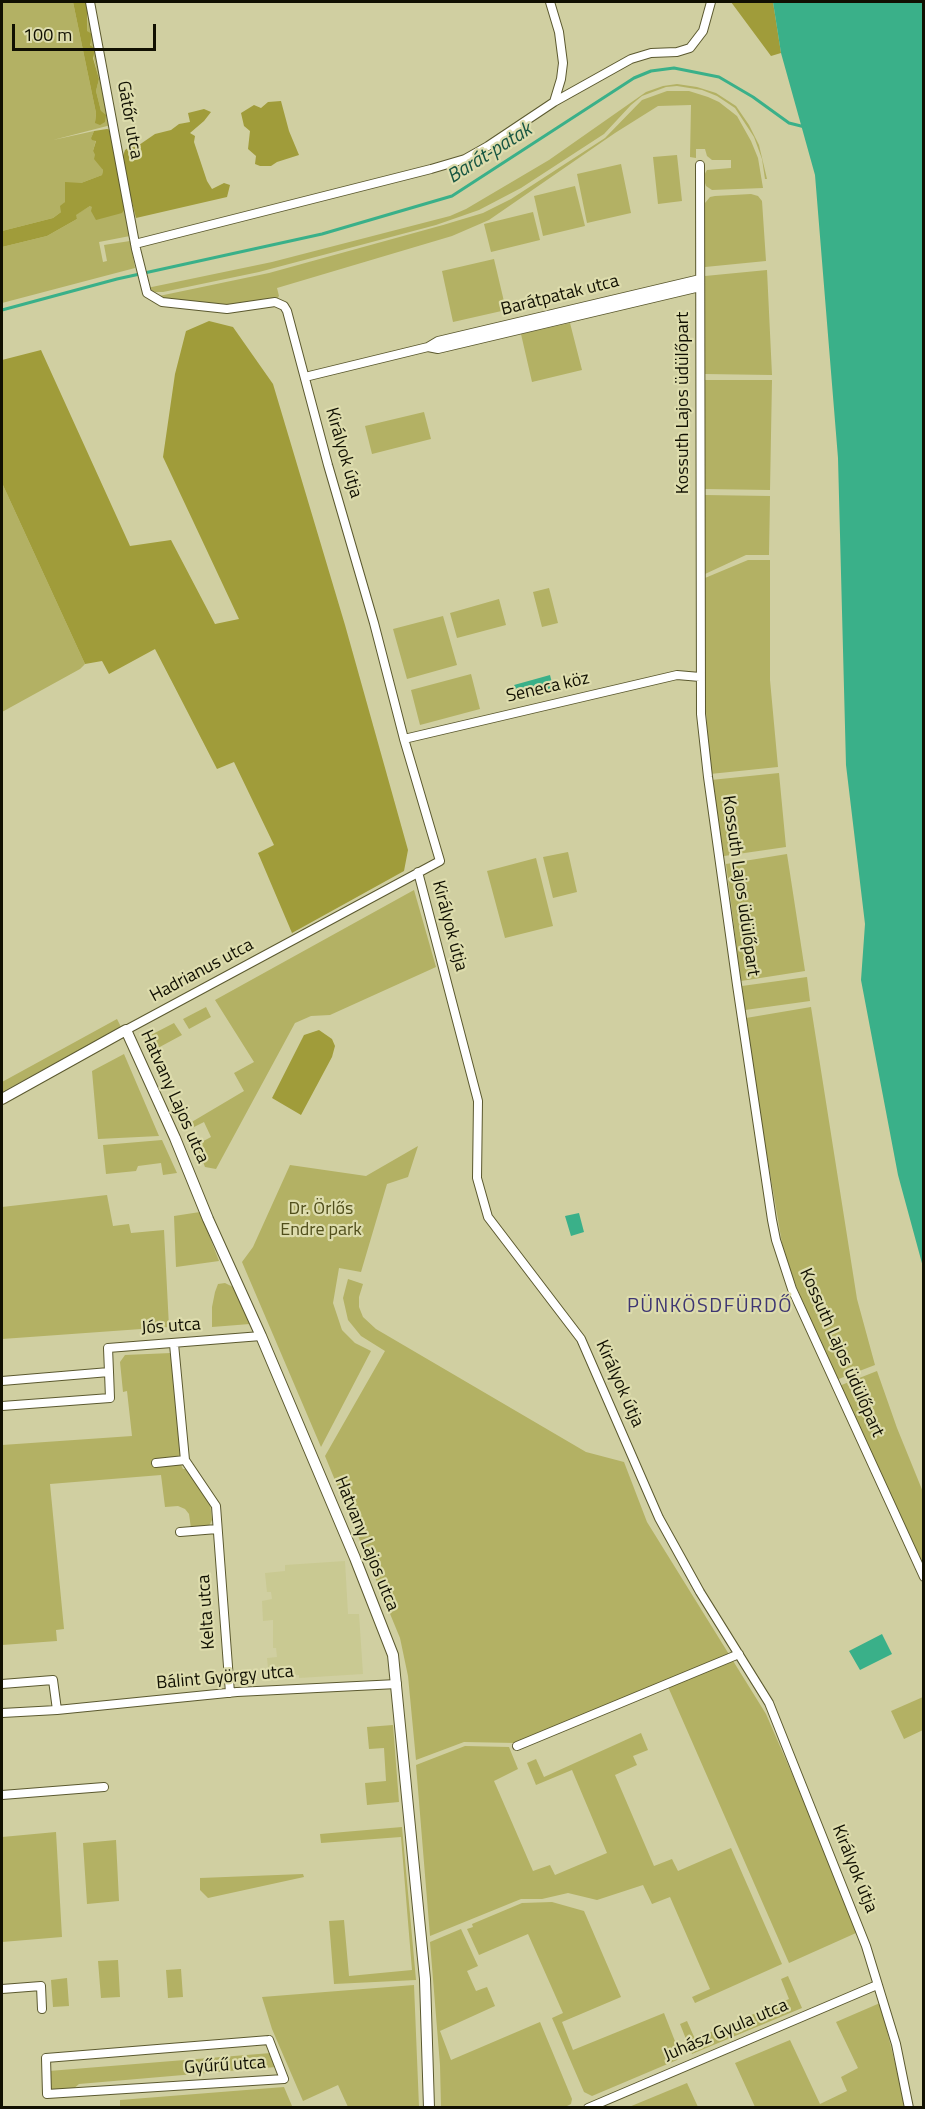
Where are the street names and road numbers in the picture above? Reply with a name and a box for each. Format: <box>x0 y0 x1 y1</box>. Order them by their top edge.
street label: Gátőr utca <box>112 79 146 161</box>
street label: Barátpatak utca <box>499 271 621 321</box>
street label: Kossuth Lajos üdülőpart <box>673 312 695 494</box>
street label: Királyok útja <box>320 405 366 501</box>
street label: Seneca köz <box>504 668 592 708</box>
street label: Kossuth Lajos üdülőpart <box>717 794 763 978</box>
street label: Királyok útja <box>427 878 471 974</box>
street label: Hadrianus utca <box>147 935 257 1007</box>
street label: Hatvany Lajos utca <box>135 1027 213 1167</box>
street label: Kossuth Lajos üdülőpart <box>794 1265 888 1441</box>
street label: Jós utca <box>140 1314 202 1340</box>
street label: Királyok útja <box>590 1337 648 1431</box>
street label: Hatvany Lajos utca <box>329 1473 403 1615</box>
street label: Kelta utca <box>194 1574 220 1650</box>
street label: Bálint György utca <box>155 1661 295 1695</box>
street label: Királyok útja <box>827 1822 881 1916</box>
street label: Juhász Gyula utca <box>661 1995 791 2067</box>
street label: Gyűrű utca <box>183 2052 267 2080</box>

